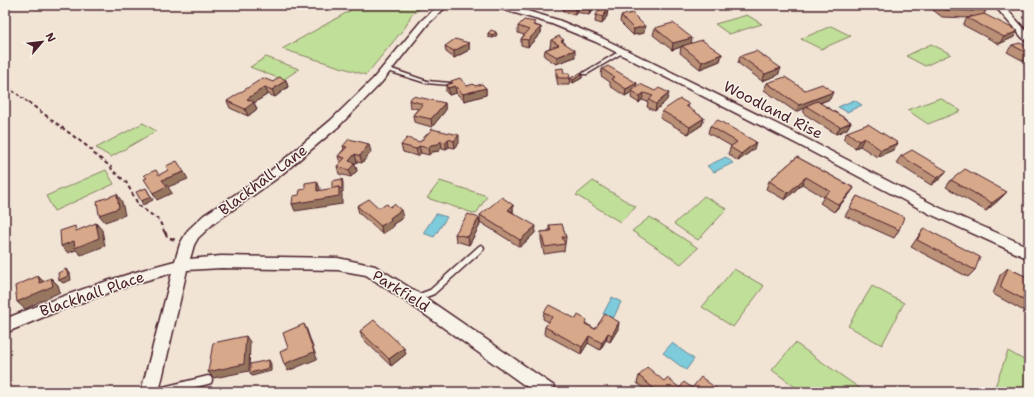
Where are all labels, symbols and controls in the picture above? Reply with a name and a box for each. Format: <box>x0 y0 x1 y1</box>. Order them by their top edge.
north arrow <box>22 22 62 62</box>
text: N <box>42 30 59 45</box>
street label: Woodland Rise <box>720 76 826 144</box>
street label: Blackhall Lane <box>215 140 311 220</box>
street label: Parkfield <box>369 266 434 317</box>
street label: Blackhall Place <box>37 267 147 321</box>

